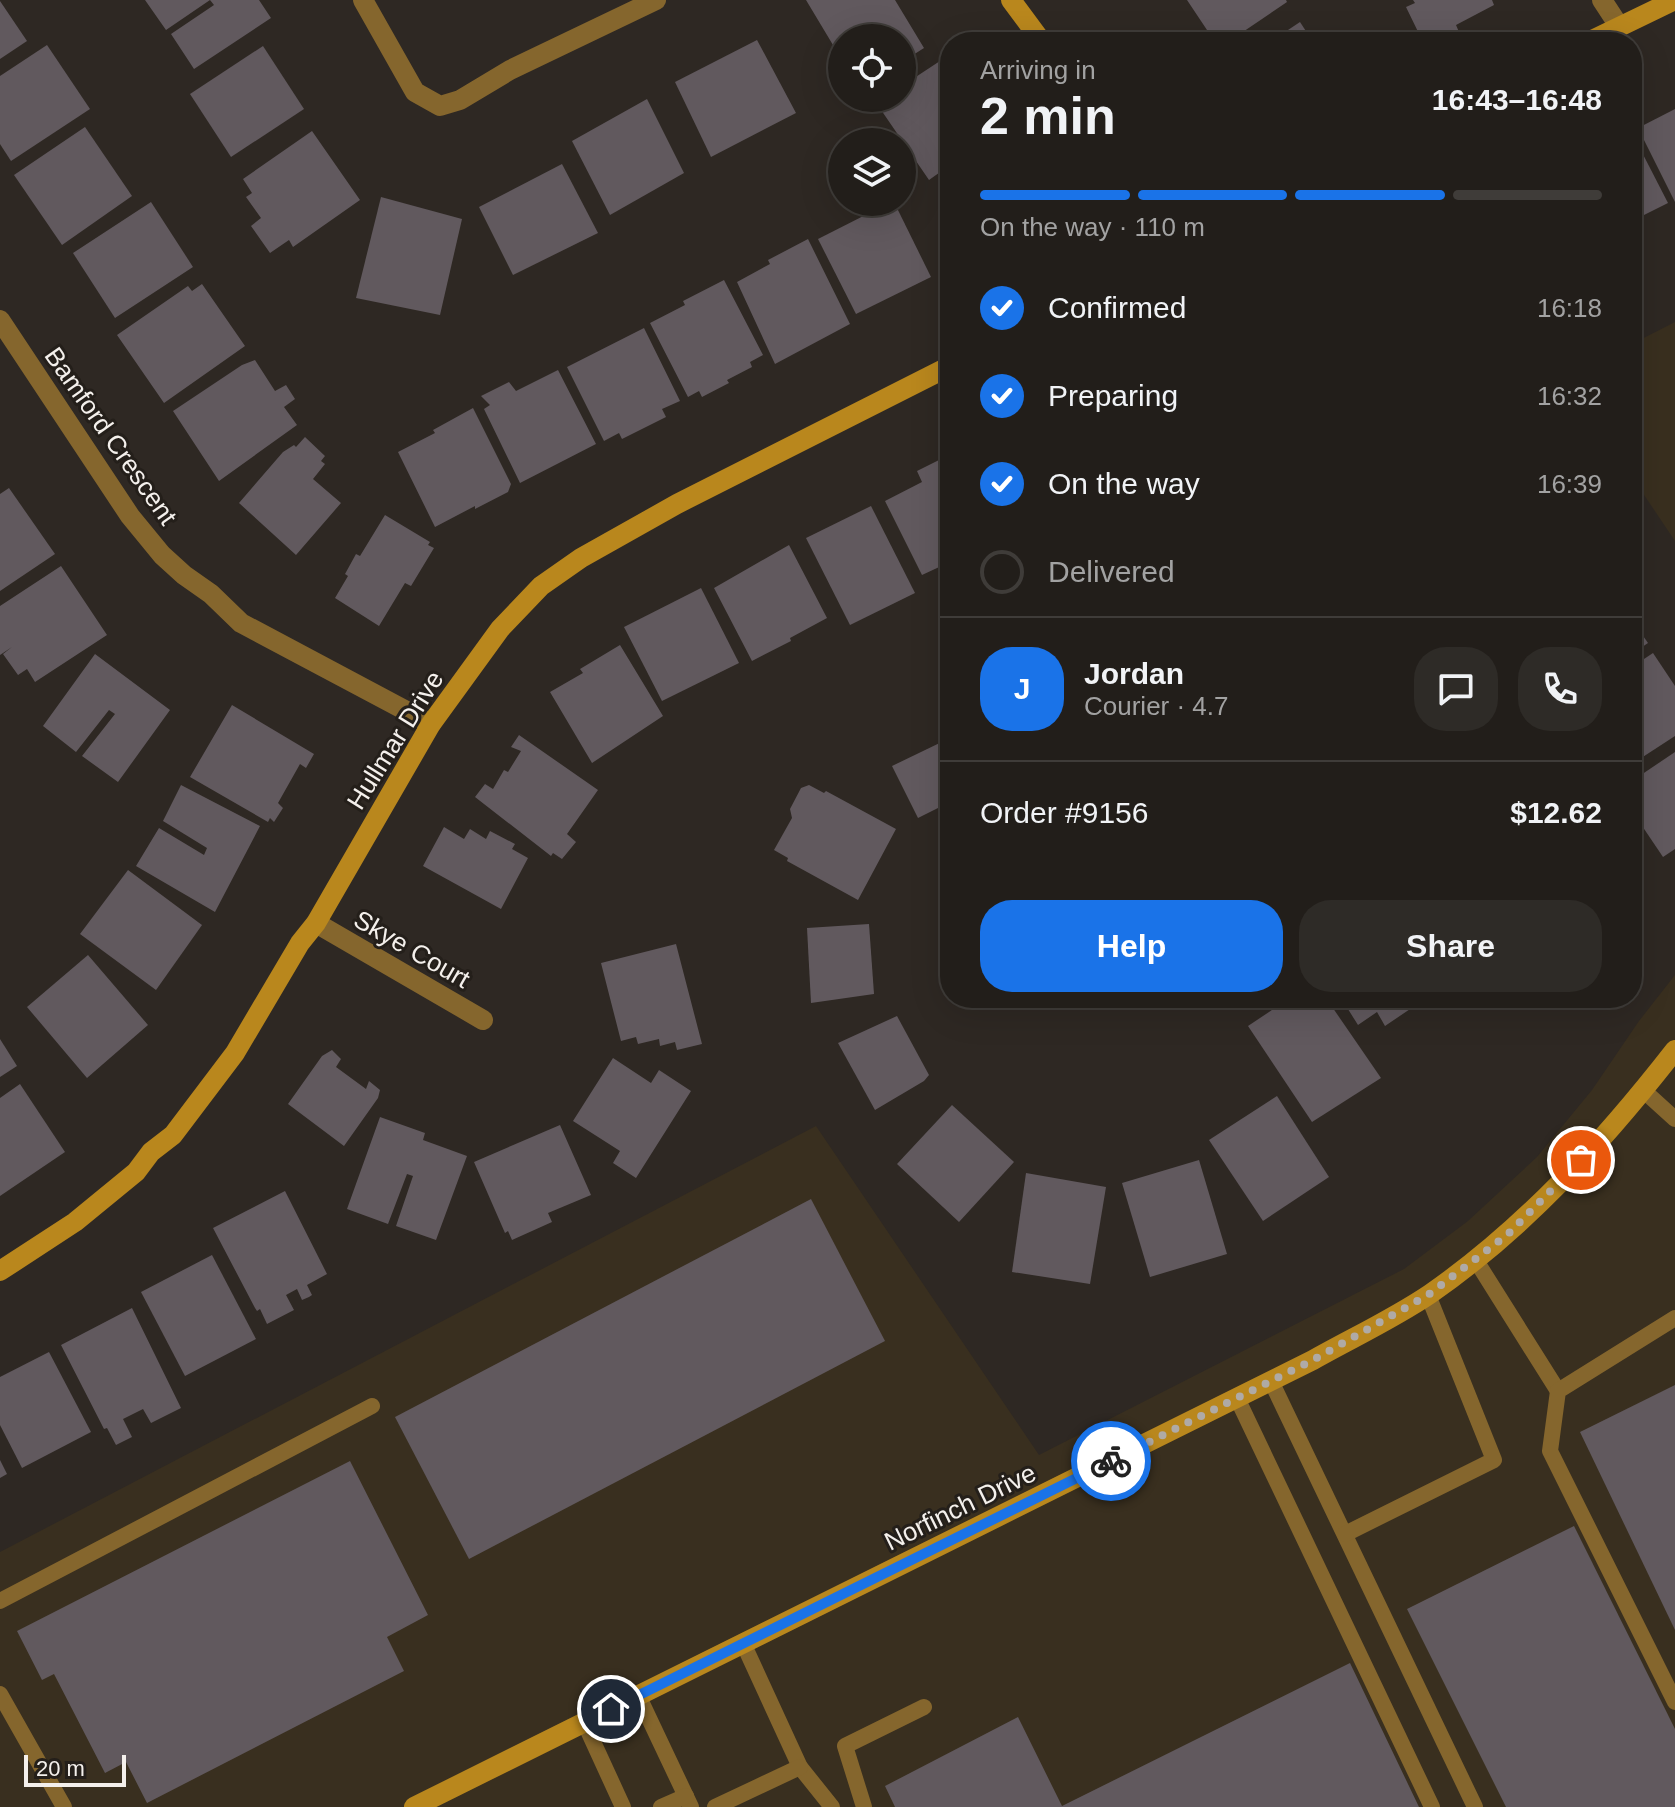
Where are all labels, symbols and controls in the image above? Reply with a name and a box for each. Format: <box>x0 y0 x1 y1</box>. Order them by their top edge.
map controls <box>828 24 916 216</box>
button: locate <box>828 24 916 112</box>
text: Arriving in <box>980 55 1096 85</box>
text: 16:43–16:48 <box>1432 83 1602 116</box>
text: 2 min <box>980 87 1116 145</box>
button: layers <box>828 128 916 216</box>
text: On the way · 110 m <box>980 212 1205 242</box>
icon: check <box>980 286 1024 330</box>
text: Confirmed <box>1048 291 1186 324</box>
text: 16:18 <box>1537 293 1602 323</box>
street label: Bamford Crescent <box>39 342 184 531</box>
icon: check <box>980 374 1024 418</box>
text: Preparing <box>1048 379 1178 412</box>
text: 16:32 <box>1537 381 1602 411</box>
icon: check <box>980 462 1024 506</box>
text: On the way <box>1048 467 1200 500</box>
text: 16:39 <box>1537 469 1602 499</box>
text: Delivered <box>1048 555 1175 588</box>
button: chat <box>1414 647 1498 731</box>
button: phone <box>1518 647 1602 731</box>
text: Jordan <box>1084 657 1184 690</box>
street label: Hullmar Drive <box>341 665 449 815</box>
text: J <box>1014 672 1030 705</box>
text: Courier · 4.7 <box>1084 691 1229 721</box>
text: Order #9156 <box>980 796 1148 829</box>
text: $12.62 <box>1510 796 1602 829</box>
button: Help <box>980 900 1283 992</box>
button: Share <box>1299 900 1602 992</box>
street label: Skye Court <box>349 904 476 995</box>
pin <box>1547 1126 1615 1194</box>
icon: bag <box>1559 1138 1603 1182</box>
courier <box>1071 1421 1151 1501</box>
icon: bike <box>1089 1439 1133 1483</box>
street label: Norfinch Drive <box>879 1457 1041 1557</box>
pin <box>577 1675 645 1743</box>
icon: home <box>589 1687 633 1731</box>
scale bar <box>24 1751 126 1787</box>
text: 20 m <box>36 1756 85 1781</box>

